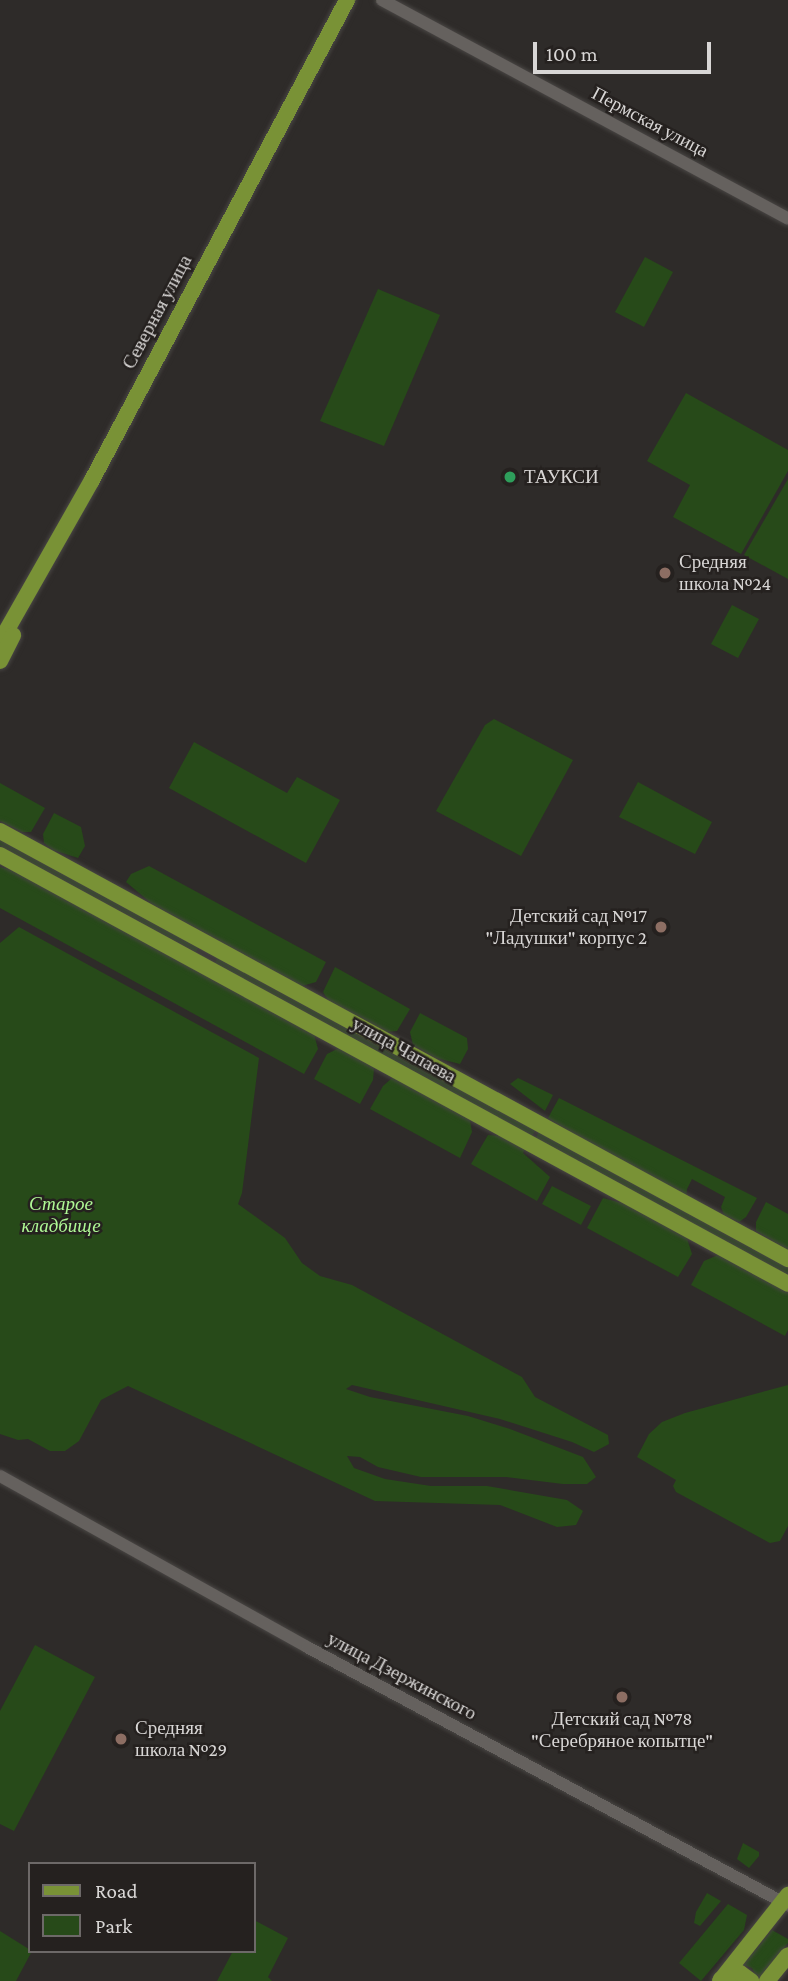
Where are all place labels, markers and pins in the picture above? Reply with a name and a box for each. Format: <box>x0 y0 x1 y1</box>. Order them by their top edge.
place label: ТАУКСИ <box>524 466 599 488</box>
marker: ТАУКСИ <box>502 469 518 485</box>
place label: Средняя школа №24 <box>679 551 771 595</box>
marker: Средняя школа №24 <box>657 565 673 581</box>
place label: Детский сад №17 "Ладушки" корпус 2 <box>485 905 647 949</box>
marker: Детский сад №17 "Ладушки" корпус 2 <box>653 919 669 935</box>
marker: Детский сад №78 "Серебряное копытце" <box>614 1689 630 1705</box>
place label: Детский сад №78 "Серебряное копытце" <box>531 1708 713 1752</box>
place label: Средняя школа №29 <box>135 1717 227 1761</box>
marker: Средняя школа №29 <box>113 1731 129 1747</box>

